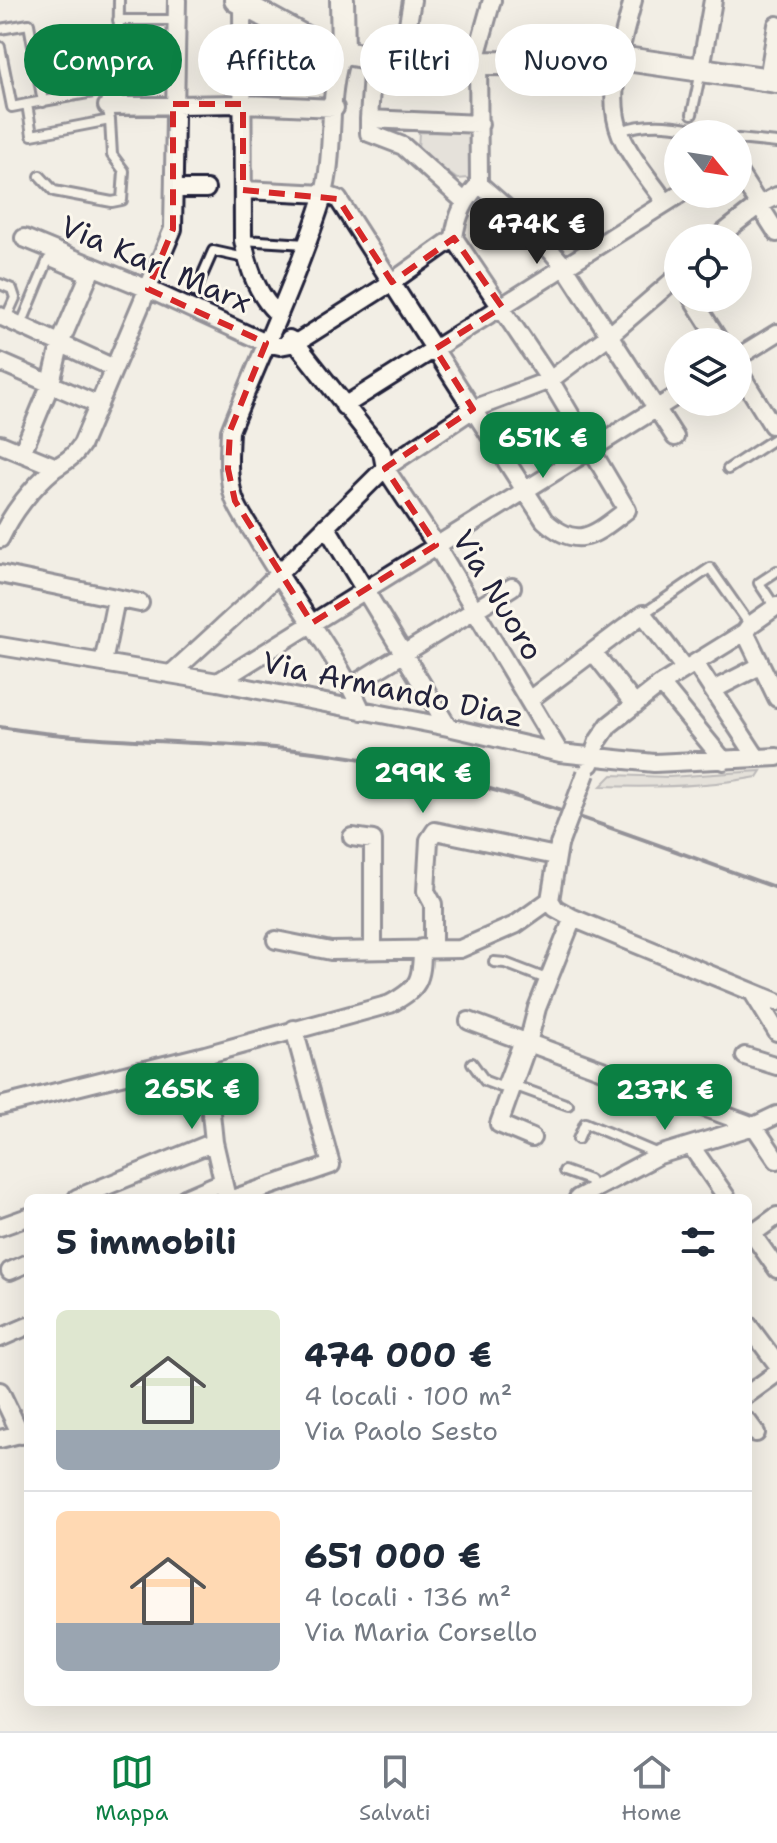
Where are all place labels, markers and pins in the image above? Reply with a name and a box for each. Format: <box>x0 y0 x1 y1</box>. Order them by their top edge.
pin: 474K € <box>472 198 602 266</box>
pin: 651K € <box>478 412 608 480</box>
pin: 299K € <box>358 747 488 815</box>
pin: 265K € <box>127 1063 257 1131</box>
pin: 237K € <box>600 1064 730 1132</box>

